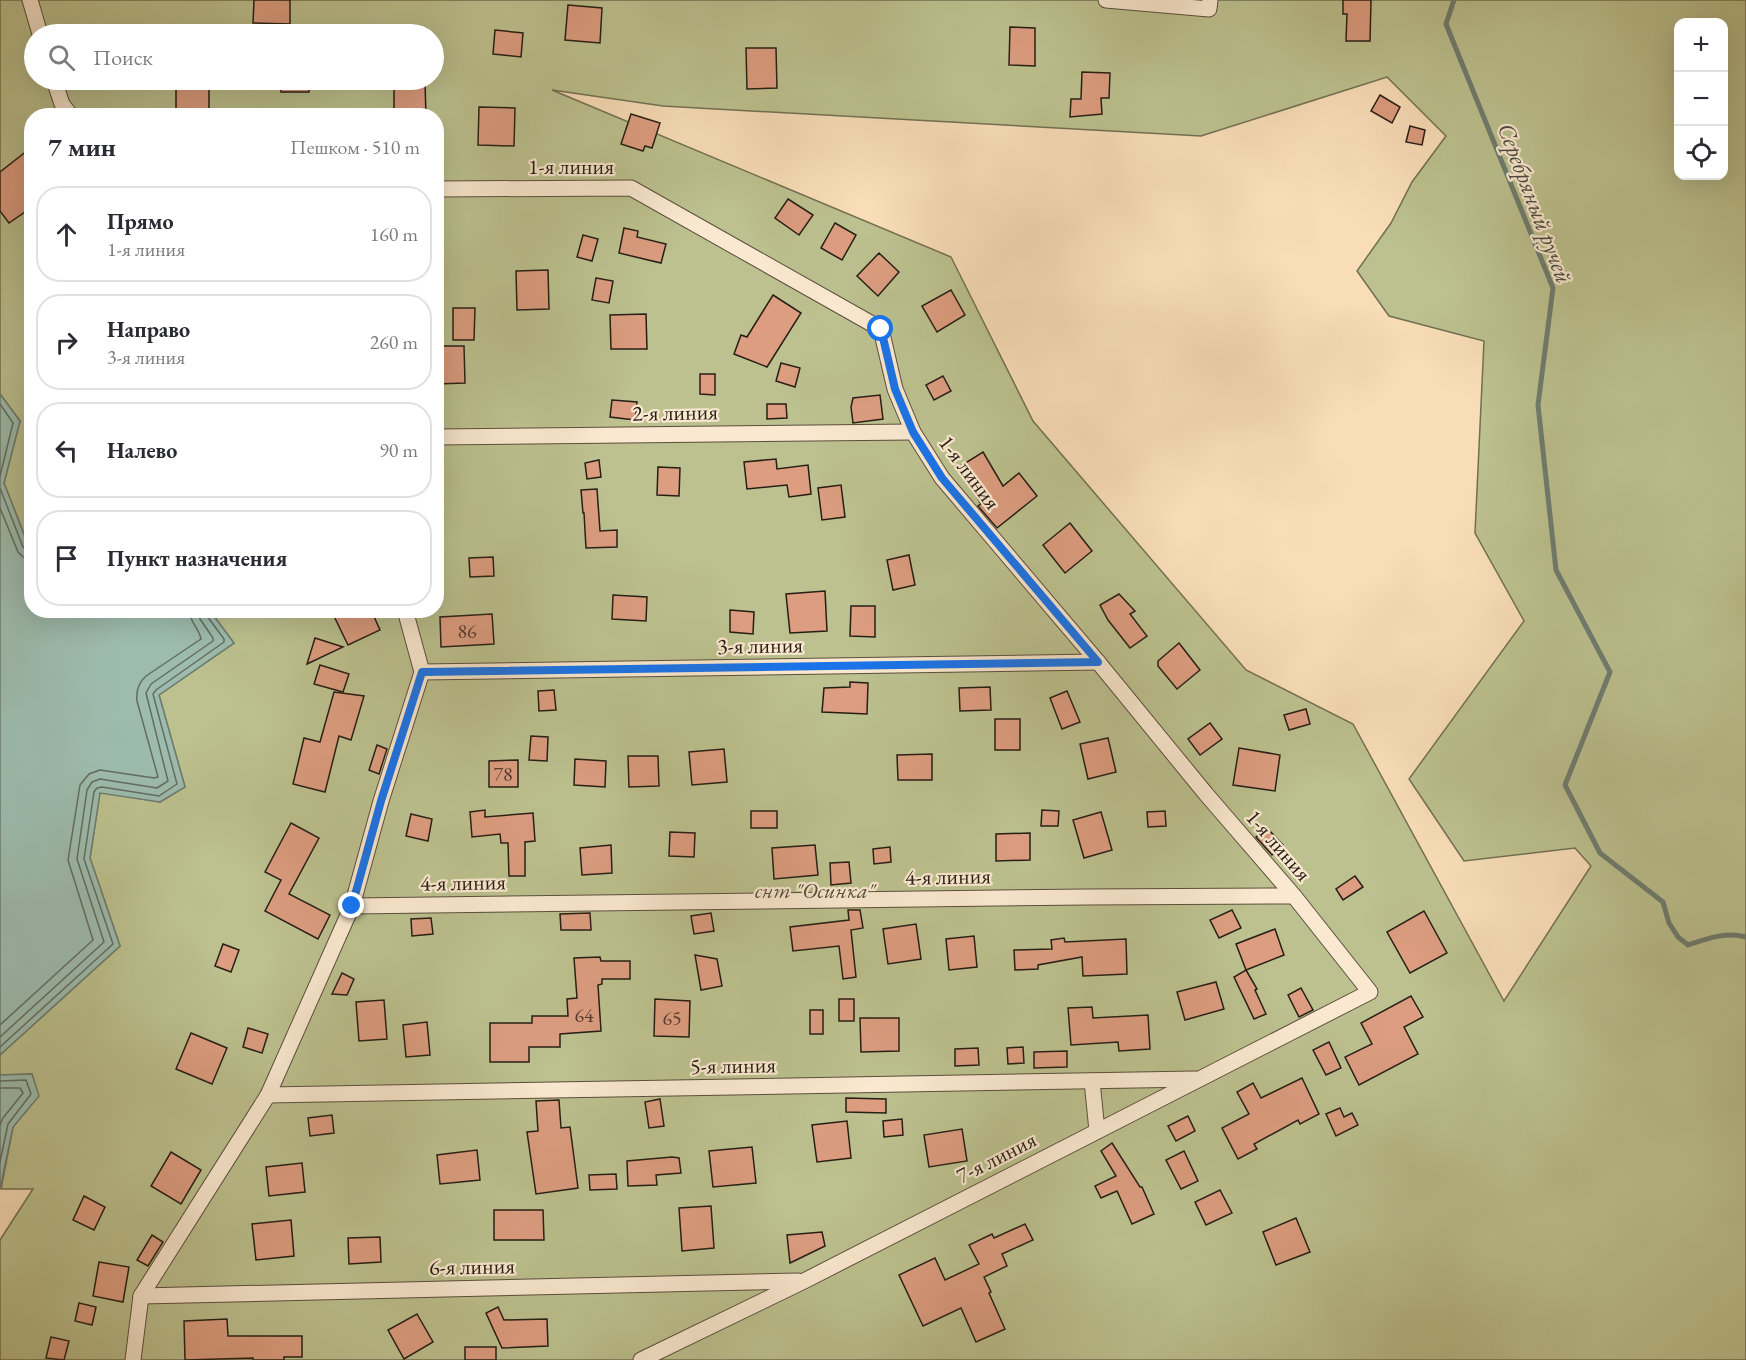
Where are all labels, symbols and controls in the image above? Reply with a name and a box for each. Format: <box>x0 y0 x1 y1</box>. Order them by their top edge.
map controls <box>1674 18 1728 180</box>
button: + <box>1674 18 1728 72</box>
search box <box>24 24 444 90</box>
icon: search <box>45 41 78 74</box>
text: Поиск <box>93 43 153 72</box>
button: − <box>1674 72 1728 126</box>
water label: Серебряный ручей <box>1491 118 1580 287</box>
button: locate <box>1674 126 1728 180</box>
text: 7 мин <box>48 130 116 164</box>
text: Пешком · 510 m <box>290 134 420 160</box>
street label: 1-я линия <box>528 152 614 181</box>
text: Прямо <box>107 207 174 236</box>
icon: ahead <box>50 218 83 251</box>
text: 160 m <box>370 221 418 247</box>
text: 1-я линия <box>107 236 185 262</box>
text: Направо <box>107 315 190 344</box>
route start <box>867 315 893 341</box>
icon: right <box>50 326 83 359</box>
text: 260 m <box>370 329 418 355</box>
text: 3-я линия <box>107 344 185 370</box>
street label: 2-я линия <box>632 397 718 428</box>
street label: 1-я линия <box>932 429 1007 515</box>
icon: left <box>50 434 83 467</box>
text: Налево <box>107 436 177 465</box>
text: 90 m <box>379 437 418 463</box>
icon: arrive <box>50 542 83 575</box>
text: Пункт назначения <box>107 544 287 573</box>
house number: 86 <box>457 618 477 644</box>
street label: 3-я линия <box>717 630 803 661</box>
house number: 78 <box>493 761 513 787</box>
street label: 1-я линия <box>1239 803 1318 887</box>
street label: 4-я линия <box>905 861 991 892</box>
street label: 4-я линия <box>420 867 506 898</box>
park label: снт "Осинка" <box>755 876 878 905</box>
route end <box>338 892 364 918</box>
house number: 64 <box>574 1002 594 1028</box>
house number: 65 <box>662 1005 682 1031</box>
street label: 5-я линия <box>690 1050 776 1081</box>
street label: 7-я линия <box>951 1125 1041 1190</box>
street label: 6-я линия <box>429 1251 515 1282</box>

